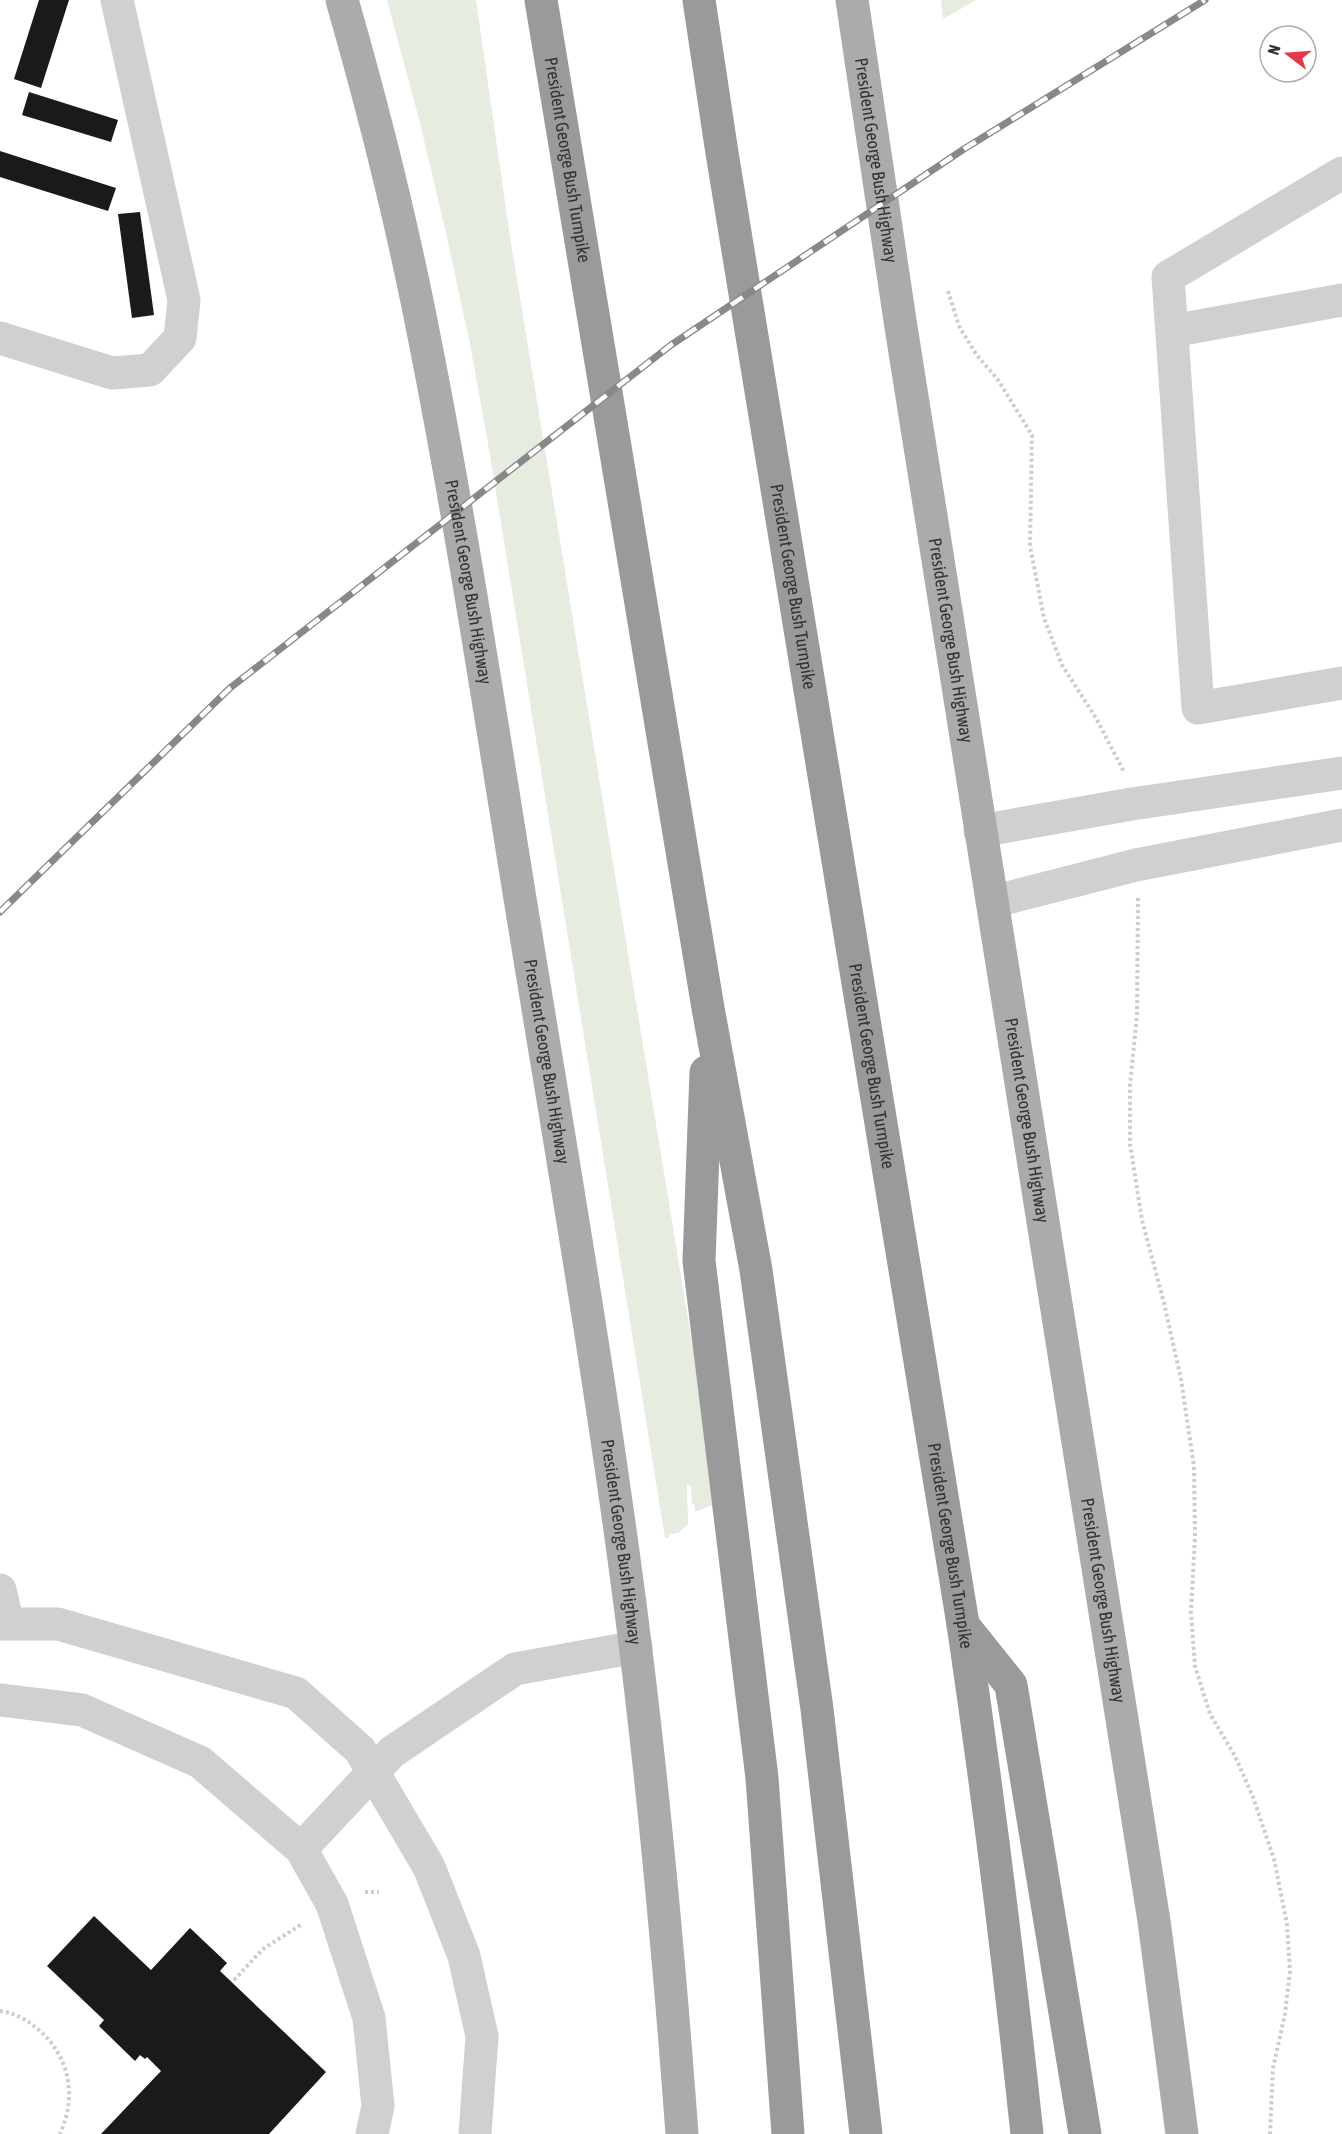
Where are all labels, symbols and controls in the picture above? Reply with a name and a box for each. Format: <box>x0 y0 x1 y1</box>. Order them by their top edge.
north arrow <box>1258 24 1318 84</box>
text: N <box>1264 42 1284 57</box>
street label: President George Bush Turnpike <box>541 55 595 264</box>
street label: President George Bush Highway <box>851 56 902 264</box>
street label: President George Bush Highway <box>441 478 496 686</box>
street label: President George Bush Turnpike <box>766 482 821 691</box>
street label: President George Bush Highway <box>925 536 978 744</box>
street label: President George Bush Highway <box>520 958 574 1165</box>
street label: President George Bush Turnpike <box>845 962 899 1170</box>
street label: President George Bush Highway <box>1001 1016 1054 1224</box>
street label: President George Bush Highway <box>597 1438 646 1646</box>
street label: President George Bush Turnpike <box>923 1441 977 1650</box>
street label: President George Bush Highway <box>1077 1496 1130 1704</box>

